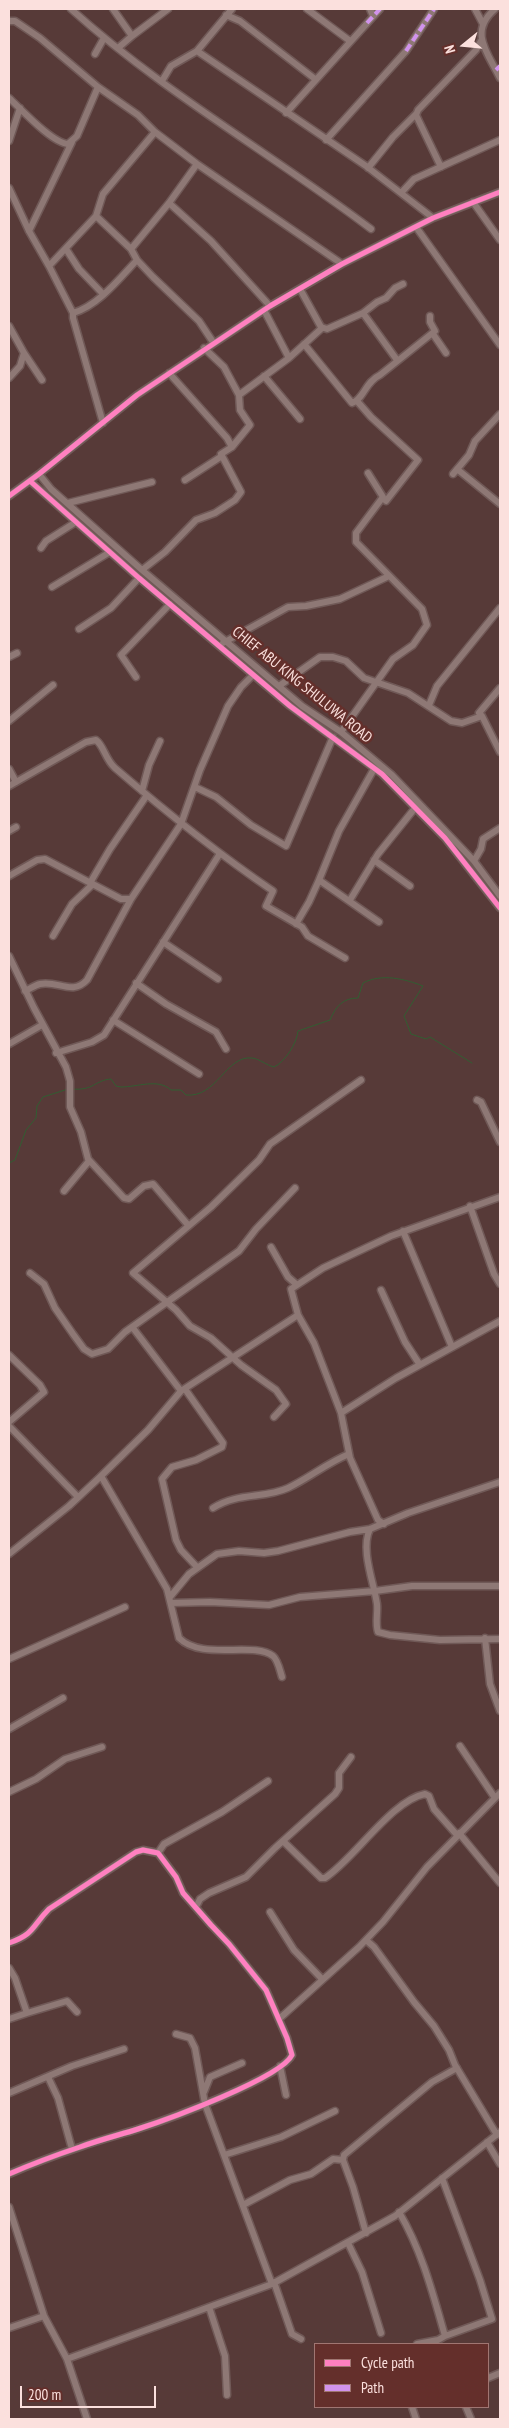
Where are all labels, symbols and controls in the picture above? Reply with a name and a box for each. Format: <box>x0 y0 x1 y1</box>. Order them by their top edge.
north arrow <box>439 20 489 70</box>
text: N <box>440 43 459 56</box>
street label: CHIEF ABU KING SHULUWA ROAD <box>228 623 376 747</box>
legend <box>314 2343 489 2408</box>
text: Cycle path <box>361 2353 414 2372</box>
scale bar <box>22 2376 159 2408</box>
text: Path <box>361 2378 384 2397</box>
text: 200 m <box>28 2385 61 2404</box>

